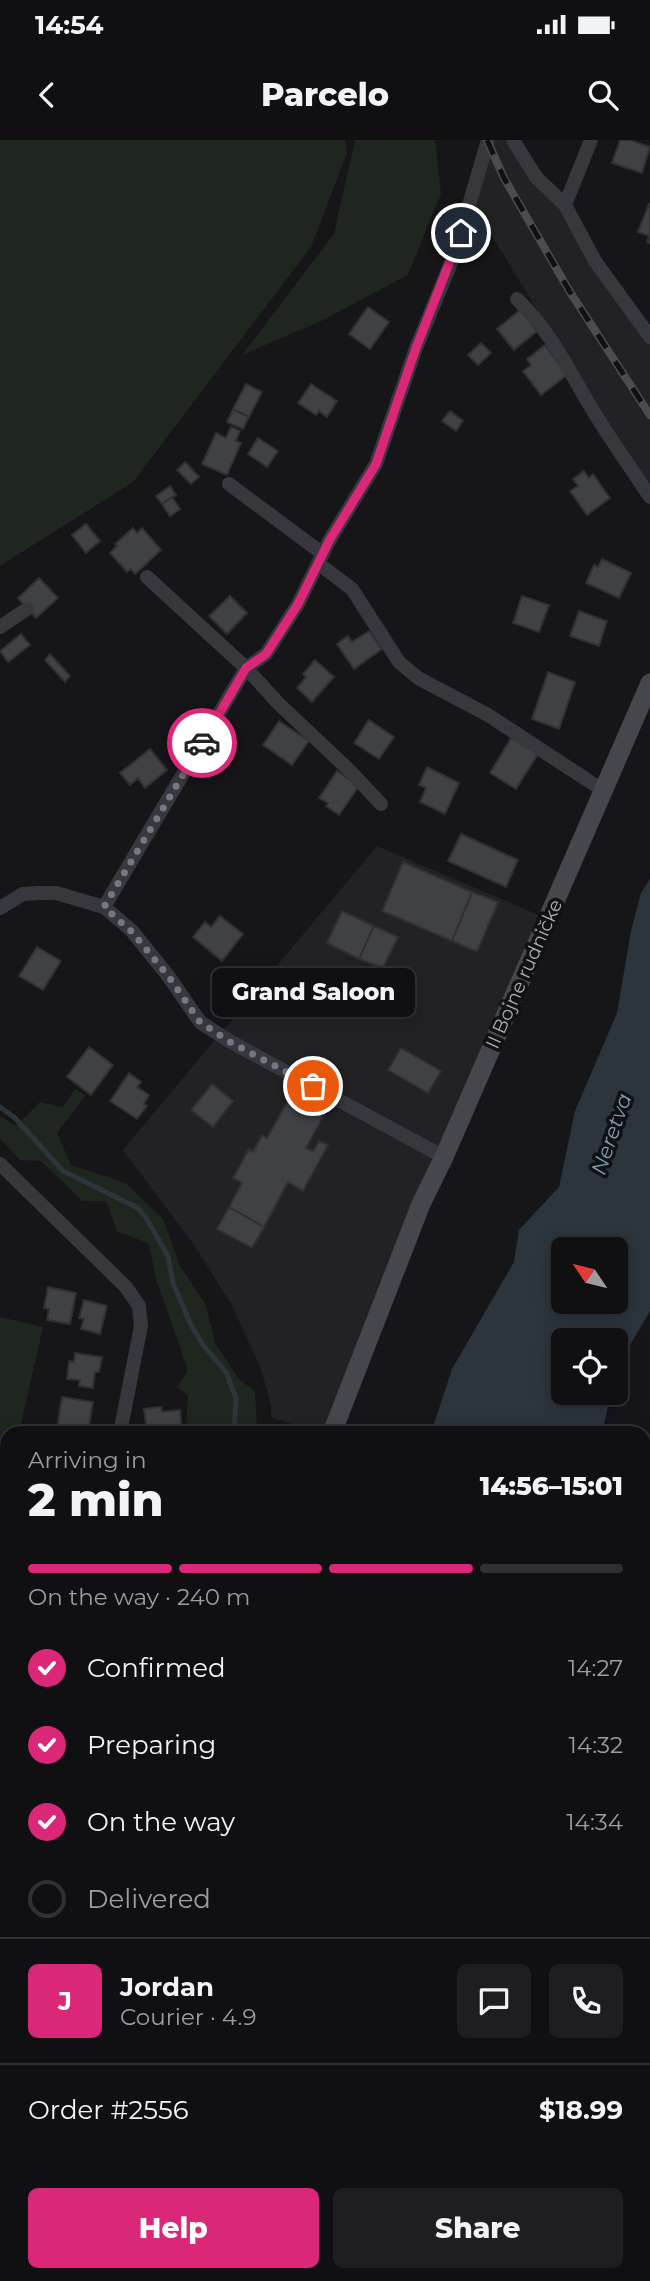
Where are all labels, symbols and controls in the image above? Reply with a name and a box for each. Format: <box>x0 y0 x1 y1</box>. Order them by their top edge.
text: 14:54 <box>35 9 104 41</box>
text: Parcelo <box>261 75 389 114</box>
icon: back <box>28 76 66 114</box>
icon: search <box>584 76 622 114</box>
pin <box>431 203 491 263</box>
icon: home <box>442 214 480 252</box>
courier <box>167 708 237 778</box>
icon: car <box>183 724 221 762</box>
street label: II Bojne rudničke <box>481 896 567 1052</box>
callout: Grand Saloon <box>212 967 414 1016</box>
text: Grand Saloon <box>232 978 395 1006</box>
pin <box>283 1056 343 1116</box>
icon: bag <box>294 1067 332 1105</box>
water label: Neretva <box>585 1090 637 1178</box>
north arrow <box>551 1237 628 1314</box>
map controls <box>551 1237 628 1405</box>
button: locate <box>551 1328 628 1405</box>
text: Arriving in <box>28 1446 147 1474</box>
text: 14:56–15:01 <box>480 1470 623 1502</box>
text: 2 min <box>28 1471 163 1528</box>
text: On the way · 240 m <box>28 1583 250 1611</box>
icon: check <box>28 1649 66 1687</box>
text: Confirmed <box>87 1652 226 1684</box>
text: 14:27 <box>568 1654 623 1682</box>
icon: check <box>28 1726 66 1764</box>
text: Preparing <box>87 1729 216 1761</box>
text: 14:32 <box>569 1731 623 1759</box>
icon: check <box>28 1803 66 1841</box>
text: On the way <box>87 1806 235 1838</box>
text: 14:34 <box>566 1808 623 1836</box>
text: Delivered <box>87 1883 211 1915</box>
button: chat <box>457 1964 531 2038</box>
button: phone <box>549 1964 623 2038</box>
text: Jordan <box>120 1971 214 2003</box>
text: J <box>58 1985 72 2017</box>
text: Courier · 4.9 <box>120 2003 256 2031</box>
text: Order #2556 <box>28 2094 188 2126</box>
text: $18.99 <box>539 2094 623 2126</box>
button: Help <box>28 2188 319 2268</box>
button: Share <box>333 2188 623 2268</box>

